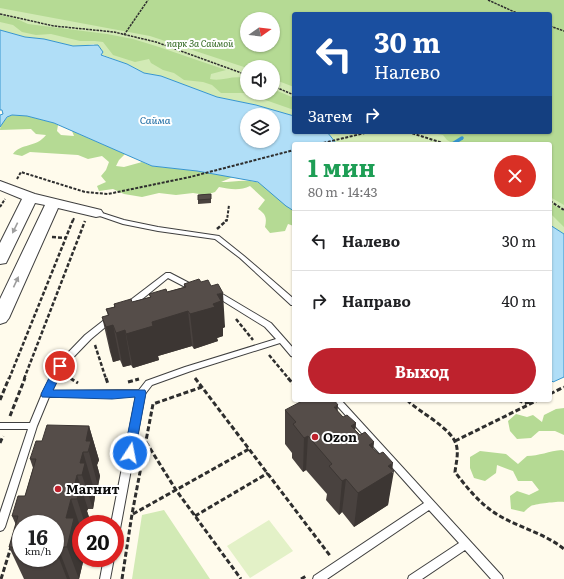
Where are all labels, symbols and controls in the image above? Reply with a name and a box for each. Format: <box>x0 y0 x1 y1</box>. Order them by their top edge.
north arrow <box>240 12 280 52</box>
map controls <box>240 12 280 148</box>
text: 30 m <box>374 20 440 62</box>
icon: left <box>308 28 360 80</box>
park label: парк За Саймой <box>167 36 234 50</box>
text: Налево <box>374 58 440 85</box>
button: sound <box>240 60 280 100</box>
text: Затем <box>308 104 353 127</box>
icon: right <box>361 104 383 126</box>
button: layers <box>240 108 280 148</box>
water label: Сайма <box>140 112 171 127</box>
text: 1 мин <box>308 149 375 184</box>
button: close <box>494 155 536 197</box>
text: 80 m · 14:43 <box>308 182 378 201</box>
one-way arrow <box>12 222 18 234</box>
text: Налево <box>342 229 400 252</box>
text: 30 m <box>502 229 536 252</box>
icon: left <box>308 230 330 252</box>
one-way arrow <box>13 277 19 288</box>
text: Направо <box>342 289 411 312</box>
text: 40 m <box>502 289 536 312</box>
icon: right <box>308 290 330 312</box>
button: Выход <box>308 348 536 394</box>
pin <box>43 349 77 383</box>
icon: arrive <box>49 355 71 377</box>
place label: Ozon <box>323 427 357 446</box>
position arrow <box>109 432 151 474</box>
marker: Ozon <box>310 432 320 442</box>
place label: Магнит <box>66 479 120 498</box>
marker: Магнит <box>53 484 63 494</box>
speed limit sign: 20 <box>72 515 124 567</box>
text: 16 <box>28 521 48 551</box>
text: km/h <box>25 543 51 558</box>

